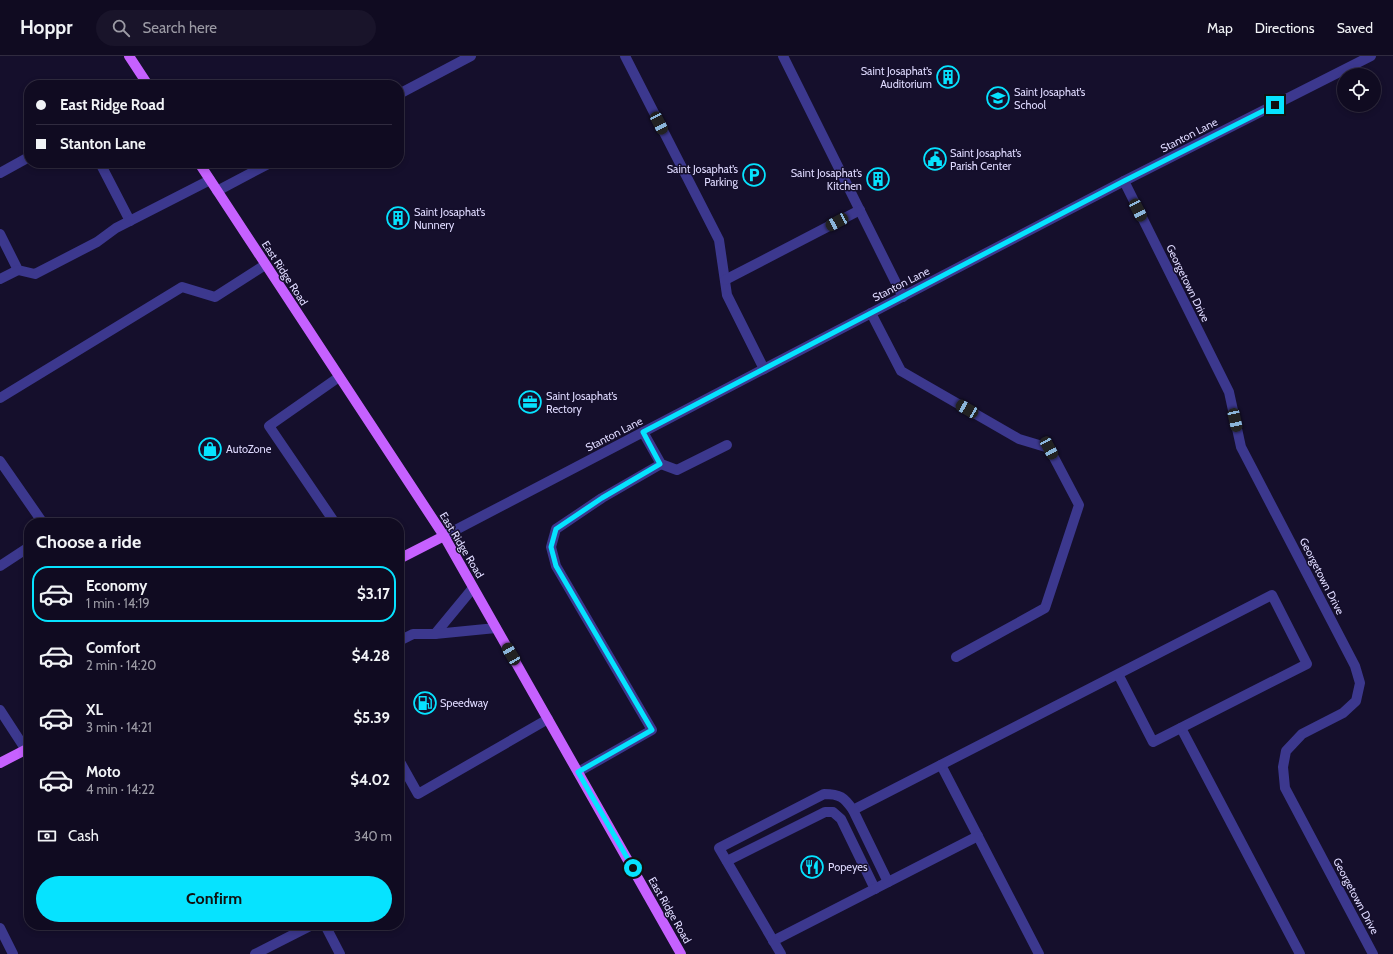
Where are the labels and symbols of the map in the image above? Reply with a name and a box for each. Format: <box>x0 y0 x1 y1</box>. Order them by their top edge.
place label: Saint Josaphat’s Auditorium <box>861 64 932 91</box>
building icon: Saint Josaphat’s Auditorium <box>935 64 961 90</box>
school or university icon: Saint Josaphat’s School <box>985 85 1011 111</box>
place label: Saint Josaphat’s School <box>1014 85 1086 112</box>
route end <box>1266 96 1284 114</box>
car <box>648 110 670 136</box>
street label: Stanton Lane <box>1158 114 1220 155</box>
public building icon: Saint Josaphat’s Parish Center <box>922 146 948 172</box>
place label: Saint Josaphat’s Parish Center <box>950 146 1022 173</box>
place label: Saint Josaphat’s Parking <box>667 162 739 189</box>
parking icon: Saint Josaphat’s Parking <box>741 162 767 188</box>
place label: Saint Josaphat’s Kitchen <box>791 166 862 193</box>
building icon: Saint Josaphat’s Kitchen <box>865 166 891 192</box>
car <box>1127 197 1149 223</box>
building icon: Saint Josaphat’s Nunnery <box>385 205 411 231</box>
place label: Saint Josaphat’s Nunnery <box>414 205 486 232</box>
car <box>824 211 850 233</box>
street label: East Ridge Road <box>259 238 311 308</box>
street label: Georgetown Drive <box>1163 242 1213 324</box>
street label: Stanton Lane <box>870 263 932 304</box>
office icon: Saint Josaphat’s Rectory <box>517 389 543 415</box>
place label: Saint Josaphat’s Rectory <box>546 389 618 416</box>
car <box>954 398 980 420</box>
car <box>1227 407 1243 433</box>
street label: Stanton Lane <box>583 413 645 454</box>
car <box>1038 435 1060 461</box>
shop icon: AutoZone <box>197 436 223 462</box>
place label: AutoZone <box>226 442 272 456</box>
street label: East Ridge Road <box>437 509 487 581</box>
street label: Georgetown Drive <box>1297 535 1348 617</box>
car <box>500 641 522 667</box>
fuel station icon: Speedway <box>412 690 438 716</box>
place label: Speedway <box>440 696 489 710</box>
restaurant icon: Popeyes <box>799 854 825 880</box>
street label: Georgetown Drive <box>1330 855 1382 937</box>
route start <box>624 859 642 877</box>
place label: Popeyes <box>828 860 868 874</box>
street label: East Ridge Road <box>645 874 695 946</box>

